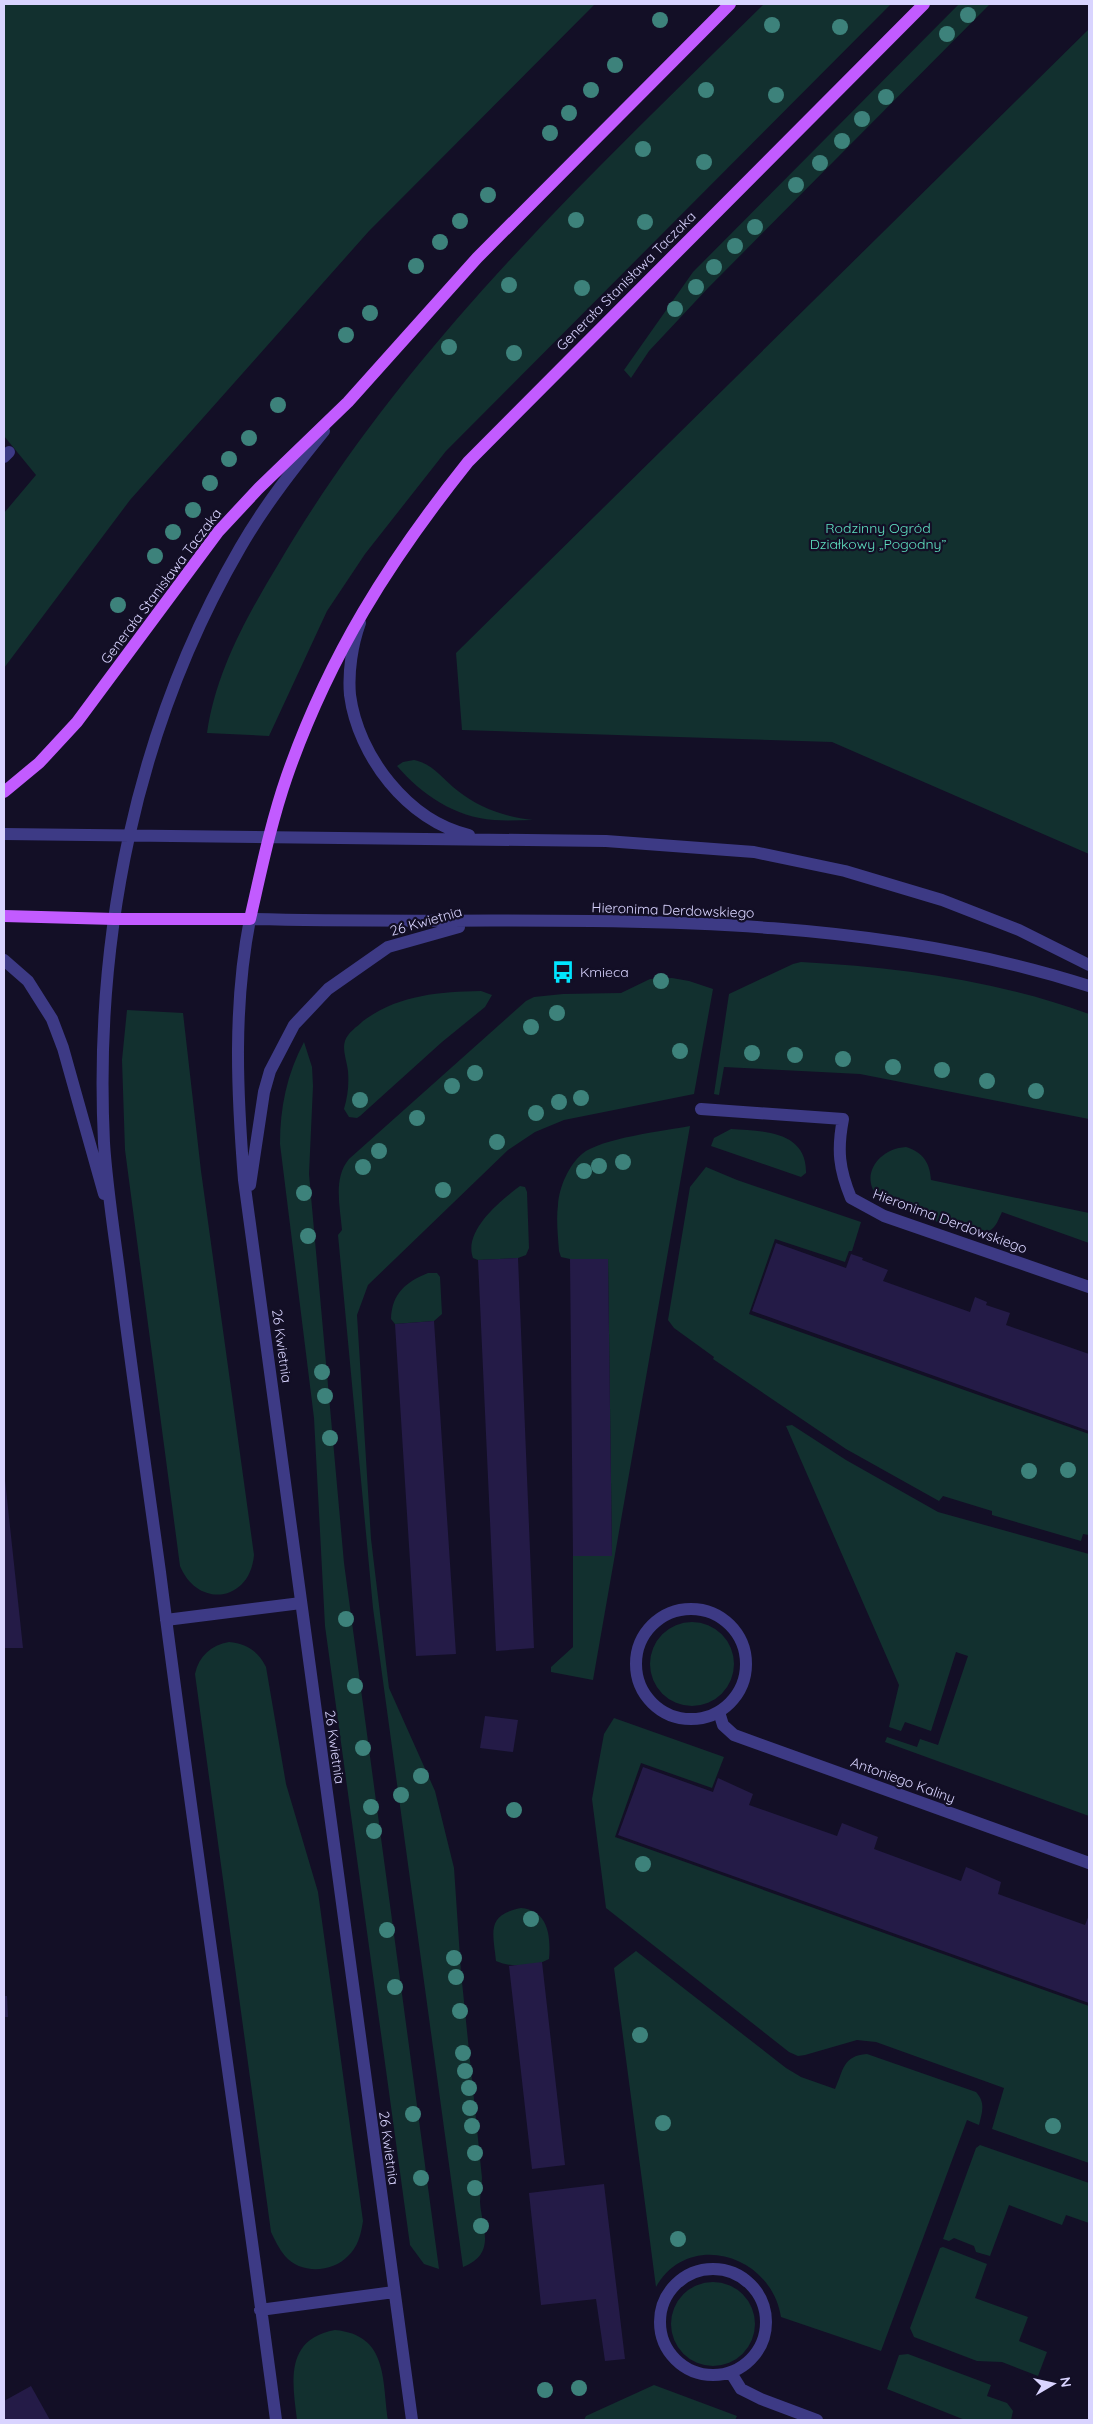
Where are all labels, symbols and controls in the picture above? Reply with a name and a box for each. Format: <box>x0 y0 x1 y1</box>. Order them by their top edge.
street label: Generała Stanisława Taczaka <box>552 207 700 355</box>
street label: Generała Stanisława Taczaka <box>97 505 225 667</box>
park label: Rodzinny Ogród Działkowy „Pogodny” <box>810 519 946 553</box>
street label: Hieronima Derdowskiego <box>591 898 755 922</box>
street label: 26 Kwietnia <box>388 902 464 940</box>
bus stop icon: Kmieca <box>550 959 576 985</box>
place label: Kmieca <box>580 963 629 981</box>
street label: Hieronima Derdowskiego <box>870 1185 1030 1257</box>
street label: 26 Kwietnia <box>268 1308 296 1384</box>
street label: 26 Kwietnia <box>321 1709 349 1785</box>
street label: Antoniego Kaliny <box>848 1753 958 1807</box>
street label: 26 Kwietnia <box>375 2110 403 2186</box>
north arrow <box>1028 2359 1078 2409</box>
text: N <box>1056 2375 1076 2388</box>

